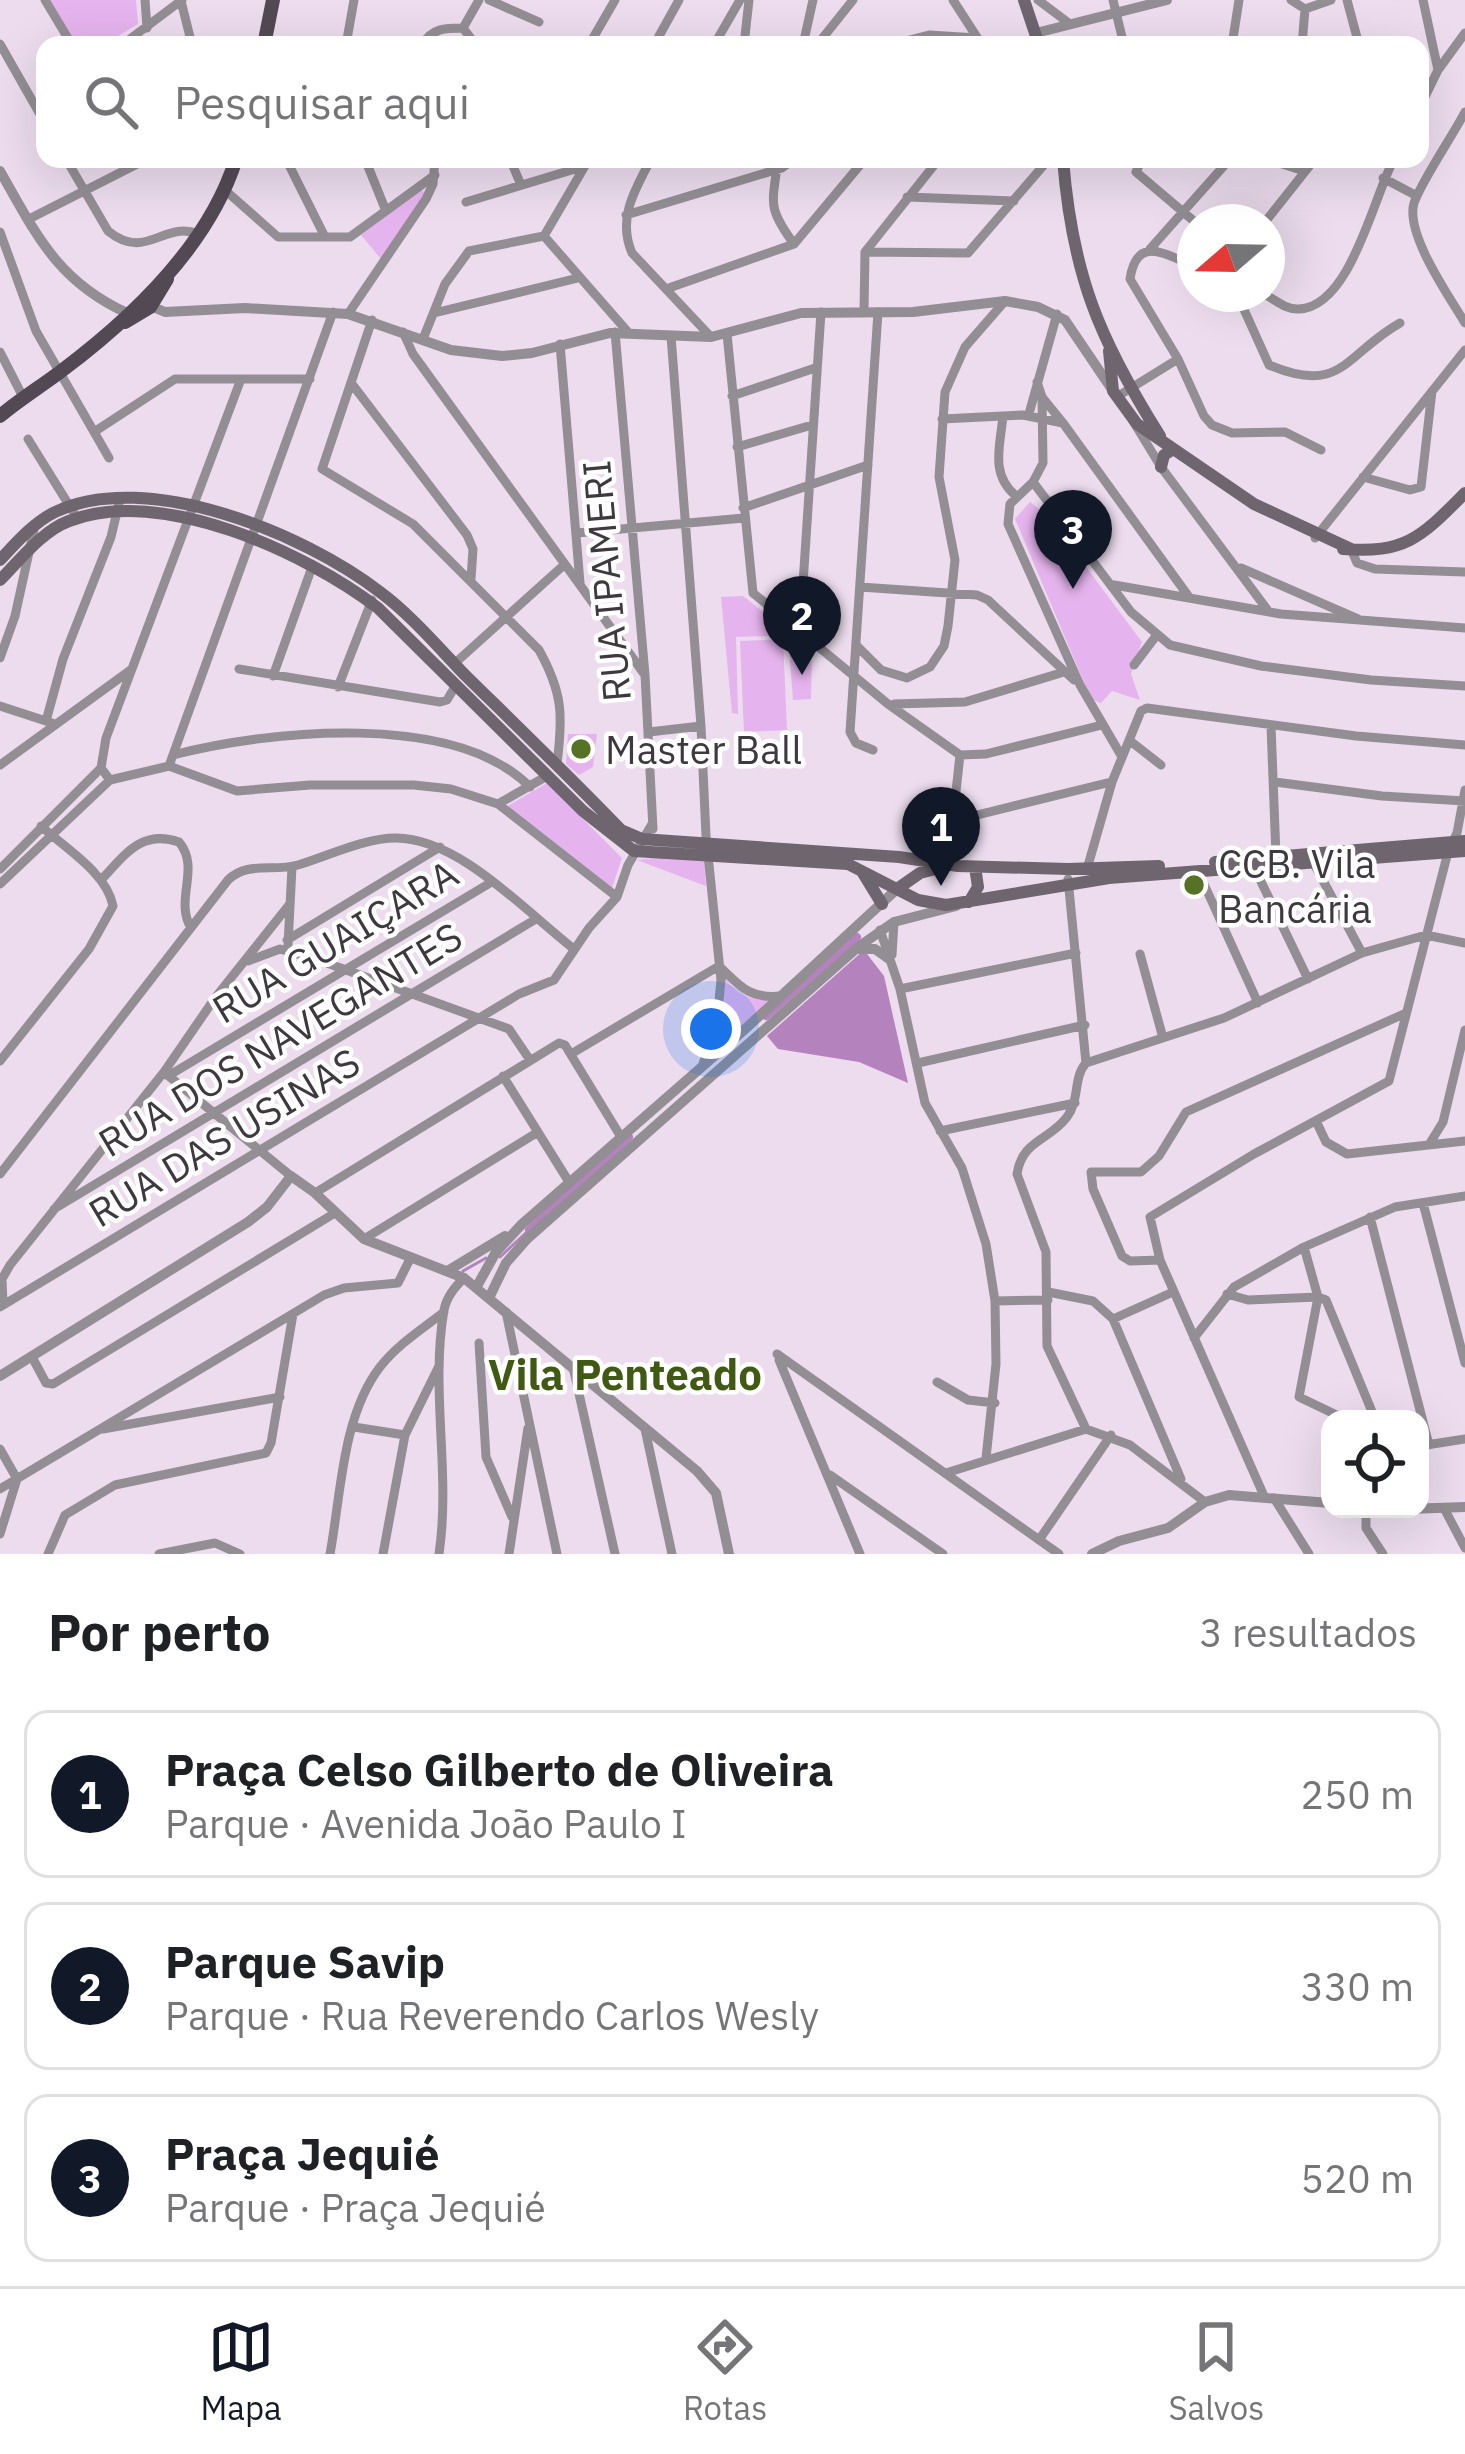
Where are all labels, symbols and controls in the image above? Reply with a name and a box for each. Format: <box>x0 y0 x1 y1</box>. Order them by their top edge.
search box <box>36 36 1429 168</box>
icon: search <box>78 69 144 135</box>
text: Pesquisar aqui <box>174 73 470 131</box>
north arrow <box>1177 204 1285 312</box>
street label: RUA IPAMERI <box>570 458 642 704</box>
pin: 3 <box>1034 490 1112 589</box>
pin: 2 <box>763 576 841 675</box>
place label: Master Ball <box>605 724 802 775</box>
marker: Master Ball <box>568 736 594 762</box>
pin: 1 <box>902 787 980 886</box>
place label: CCB. Vila Bancária <box>1218 838 1376 934</box>
street label: RUA GUAIÇARA <box>203 848 467 1034</box>
marker: CCB. Vila Bancária <box>1181 872 1207 898</box>
street label: RUA DOS NAVEGANTES <box>89 910 471 1168</box>
your location <box>681 999 741 1059</box>
street label: RUA DAS USINAS <box>79 1036 369 1238</box>
district label: Vila Penteado <box>488 1347 762 1402</box>
map controls <box>1321 1410 1429 1518</box>
button: locate <box>1321 1410 1429 1518</box>
text: Por perto <box>48 1599 270 1665</box>
text: 3 resultados <box>1199 1607 1417 1658</box>
text: Praça Celso Gilberto de Oliveira <box>165 1740 834 1798</box>
text: 1 <box>78 1769 102 1820</box>
text: 250 m <box>1301 1769 1414 1820</box>
text: Parque · Avenida João Paulo I <box>165 1798 687 1849</box>
text: Parque Savip <box>165 1932 445 1990</box>
text: 2 <box>78 1961 102 2012</box>
text: 330 m <box>1301 1961 1414 2012</box>
text: Parque · Rua Reverendo Carlos Wesly <box>165 1990 819 2041</box>
text: Praça Jequié <box>165 2124 440 2182</box>
text: 3 <box>78 2153 102 2204</box>
text: 520 m <box>1301 2153 1414 2204</box>
text: Parque · Praça Jequié <box>165 2182 546 2233</box>
tab: Mapa <box>201 2314 282 2429</box>
tab: Rotas <box>683 2314 767 2429</box>
tab: Salvos <box>1168 2314 1264 2429</box>

